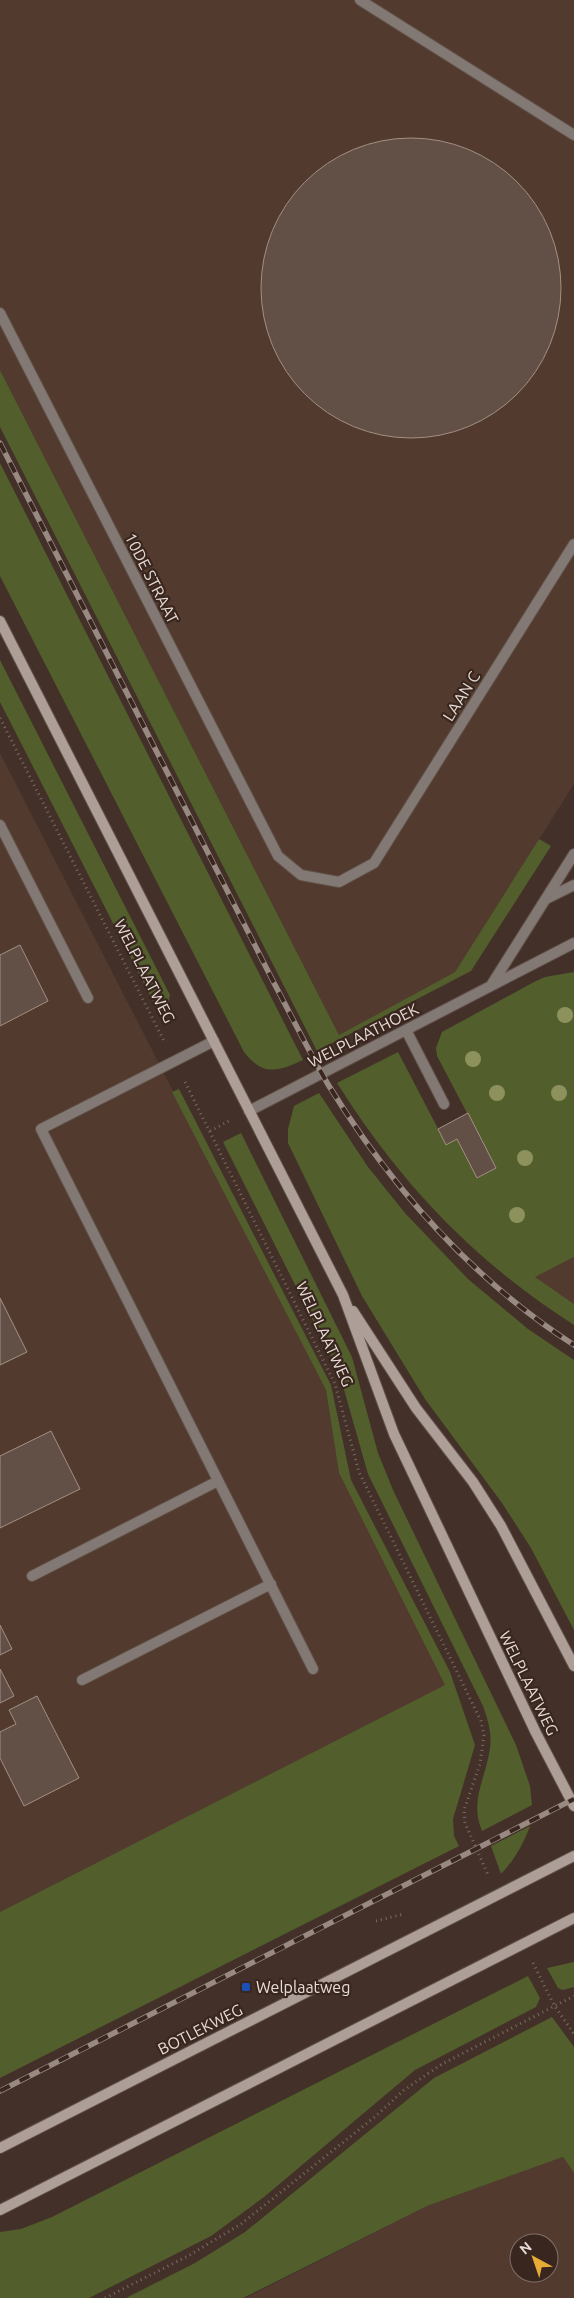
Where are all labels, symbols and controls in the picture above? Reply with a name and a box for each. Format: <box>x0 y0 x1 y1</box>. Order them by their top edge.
street label: 10DE STRAAT <box>122 530 183 626</box>
street label: LAAN C <box>439 668 483 724</box>
street label: WELPLAATWEG <box>111 916 179 1026</box>
street label: WELPLAATHOEK <box>305 999 422 1071</box>
street label: WELPLAATWEG <box>293 1279 357 1389</box>
street label: WELPLAATWEG <box>496 1628 562 1738</box>
place label: Welplaatweg <box>256 1978 350 1996</box>
marker: Welplaatweg <box>240 1981 252 1993</box>
street label: BOTLEKWEG <box>155 2000 245 2058</box>
north arrow <box>509 2233 559 2283</box>
text: N <box>516 2239 535 2258</box>

